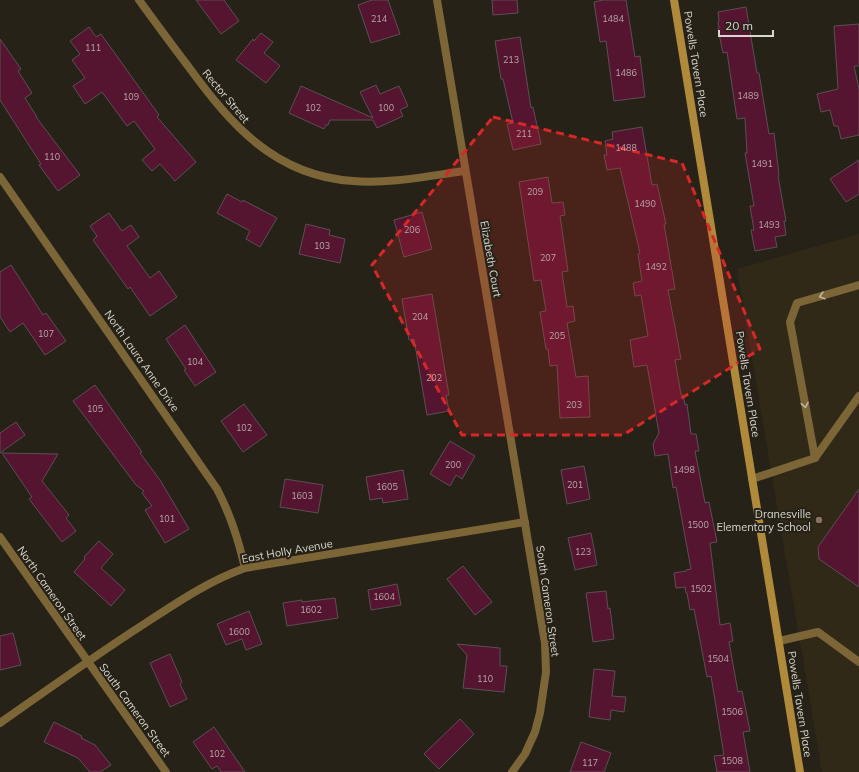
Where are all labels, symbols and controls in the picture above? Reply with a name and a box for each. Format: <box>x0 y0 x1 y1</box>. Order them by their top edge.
street label: Powells Tavern Place <box>681 10 711 118</box>
scale bar <box>719 12 773 38</box>
house number: 214 <box>371 13 388 24</box>
house number: 1484 <box>602 13 624 24</box>
text: 20 m <box>725 18 753 33</box>
house number: 111 <box>85 42 101 53</box>
house number: 213 <box>503 54 519 65</box>
street label: Rector Street <box>199 66 253 126</box>
house number: 1486 <box>615 67 637 78</box>
house number: 1489 <box>737 90 759 101</box>
house number: 109 <box>123 91 139 102</box>
house number: 102 <box>305 102 321 113</box>
house number: 100 <box>378 102 394 113</box>
house number: 211 <box>516 128 532 139</box>
house number: 1488 <box>615 142 637 153</box>
house number: 110 <box>44 151 60 162</box>
house number: 1491 <box>751 158 773 169</box>
house number: 209 <box>527 186 543 197</box>
house number: 1490 <box>634 198 656 209</box>
house number: 1493 <box>758 219 780 230</box>
street label: Elizabeth Court <box>477 220 505 299</box>
house number: 206 <box>404 224 420 235</box>
house number: 103 <box>314 240 330 251</box>
house number: 207 <box>540 252 556 263</box>
house number: 1492 <box>645 261 667 272</box>
one-way arrow <box>818 291 825 300</box>
street label: North Laura Anne Drive <box>102 308 182 414</box>
house number: 204 <box>412 311 429 322</box>
house number: 107 <box>38 328 54 339</box>
house number: 205 <box>549 330 566 341</box>
street label: Powells Tavern Place <box>733 330 763 438</box>
house number: 104 <box>187 356 204 367</box>
house number: 202 <box>426 372 442 383</box>
house number: 203 <box>566 399 582 410</box>
one-way arrow <box>801 402 809 408</box>
house number: 105 <box>87 403 104 414</box>
house number: 102 <box>236 422 252 433</box>
house number: 200 <box>445 459 461 470</box>
house number: 1498 <box>673 464 695 475</box>
house number: 201 <box>567 479 583 490</box>
house number: 1605 <box>376 481 398 492</box>
house number: 1603 <box>291 490 313 501</box>
place label: Dranesville Elementary School <box>716 507 811 534</box>
house number: 101 <box>159 513 175 524</box>
marker: Dranesville Elementary School <box>814 515 824 525</box>
house number: 1500 <box>687 519 709 530</box>
street label: East Holly Avenue <box>240 536 334 566</box>
street label: North Cameron Street <box>14 543 90 643</box>
street label: South Cameron Street <box>533 544 563 658</box>
house number: 123 <box>575 546 591 557</box>
house number: 1502 <box>690 583 712 594</box>
house number: 1604 <box>373 591 395 602</box>
house number: 1602 <box>300 604 322 615</box>
house number: 1600 <box>228 626 250 637</box>
street label: Powells Tavern Place <box>785 650 815 758</box>
house number: 1504 <box>707 653 729 664</box>
street label: South Cameron Street <box>96 661 174 760</box>
house number: 110 <box>477 673 493 684</box>
house number: 1506 <box>721 706 743 717</box>
house number: 102 <box>209 748 225 759</box>
house number: 1508 <box>721 755 743 766</box>
house number: 117 <box>582 757 598 768</box>

